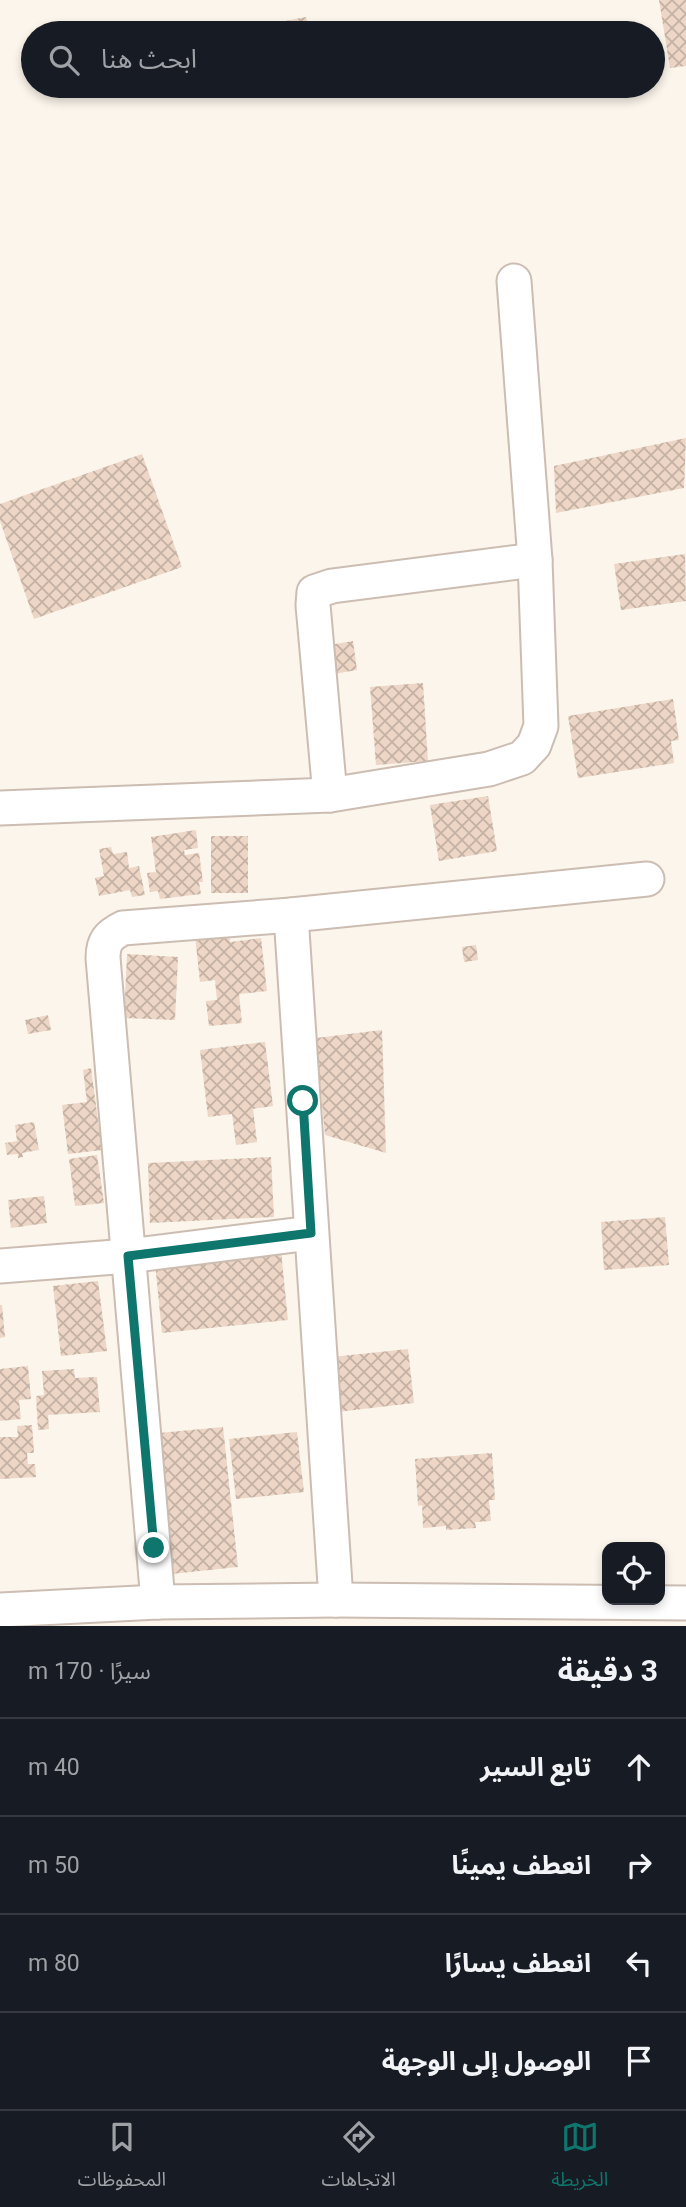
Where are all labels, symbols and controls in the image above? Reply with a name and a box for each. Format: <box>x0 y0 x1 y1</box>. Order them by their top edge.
search box <box>21 21 665 98</box>
icon: search <box>45 41 83 79</box>
text: ابحث هنا <box>101 44 197 74</box>
route start <box>287 1085 318 1116</box>
route end <box>138 1532 169 1563</box>
map controls <box>602 1542 665 1605</box>
button: locate <box>602 1542 665 1605</box>
text: 3 دقيقة <box>558 1653 658 1688</box>
text: سيرًا · 170 m <box>28 1658 151 1685</box>
icon: ahead <box>620 1748 658 1786</box>
text: تابع السير <box>480 1752 591 1782</box>
text: 40 m <box>28 1754 80 1781</box>
icon: right <box>620 1846 658 1884</box>
text: انعطف يمينًا <box>452 1850 591 1880</box>
text: 50 m <box>28 1852 80 1879</box>
icon: left <box>620 1944 658 1982</box>
text: انعطف يسارًا <box>445 1948 591 1978</box>
text: 80 m <box>28 1950 80 1977</box>
icon: arrive <box>620 2042 658 2080</box>
text: الوصول إلى الوجهة <box>382 2046 591 2076</box>
tab: المحفوظات <box>78 2118 166 2200</box>
tab: الاتجاهات <box>322 2118 396 2200</box>
tab: الخريطة <box>551 2118 608 2200</box>

